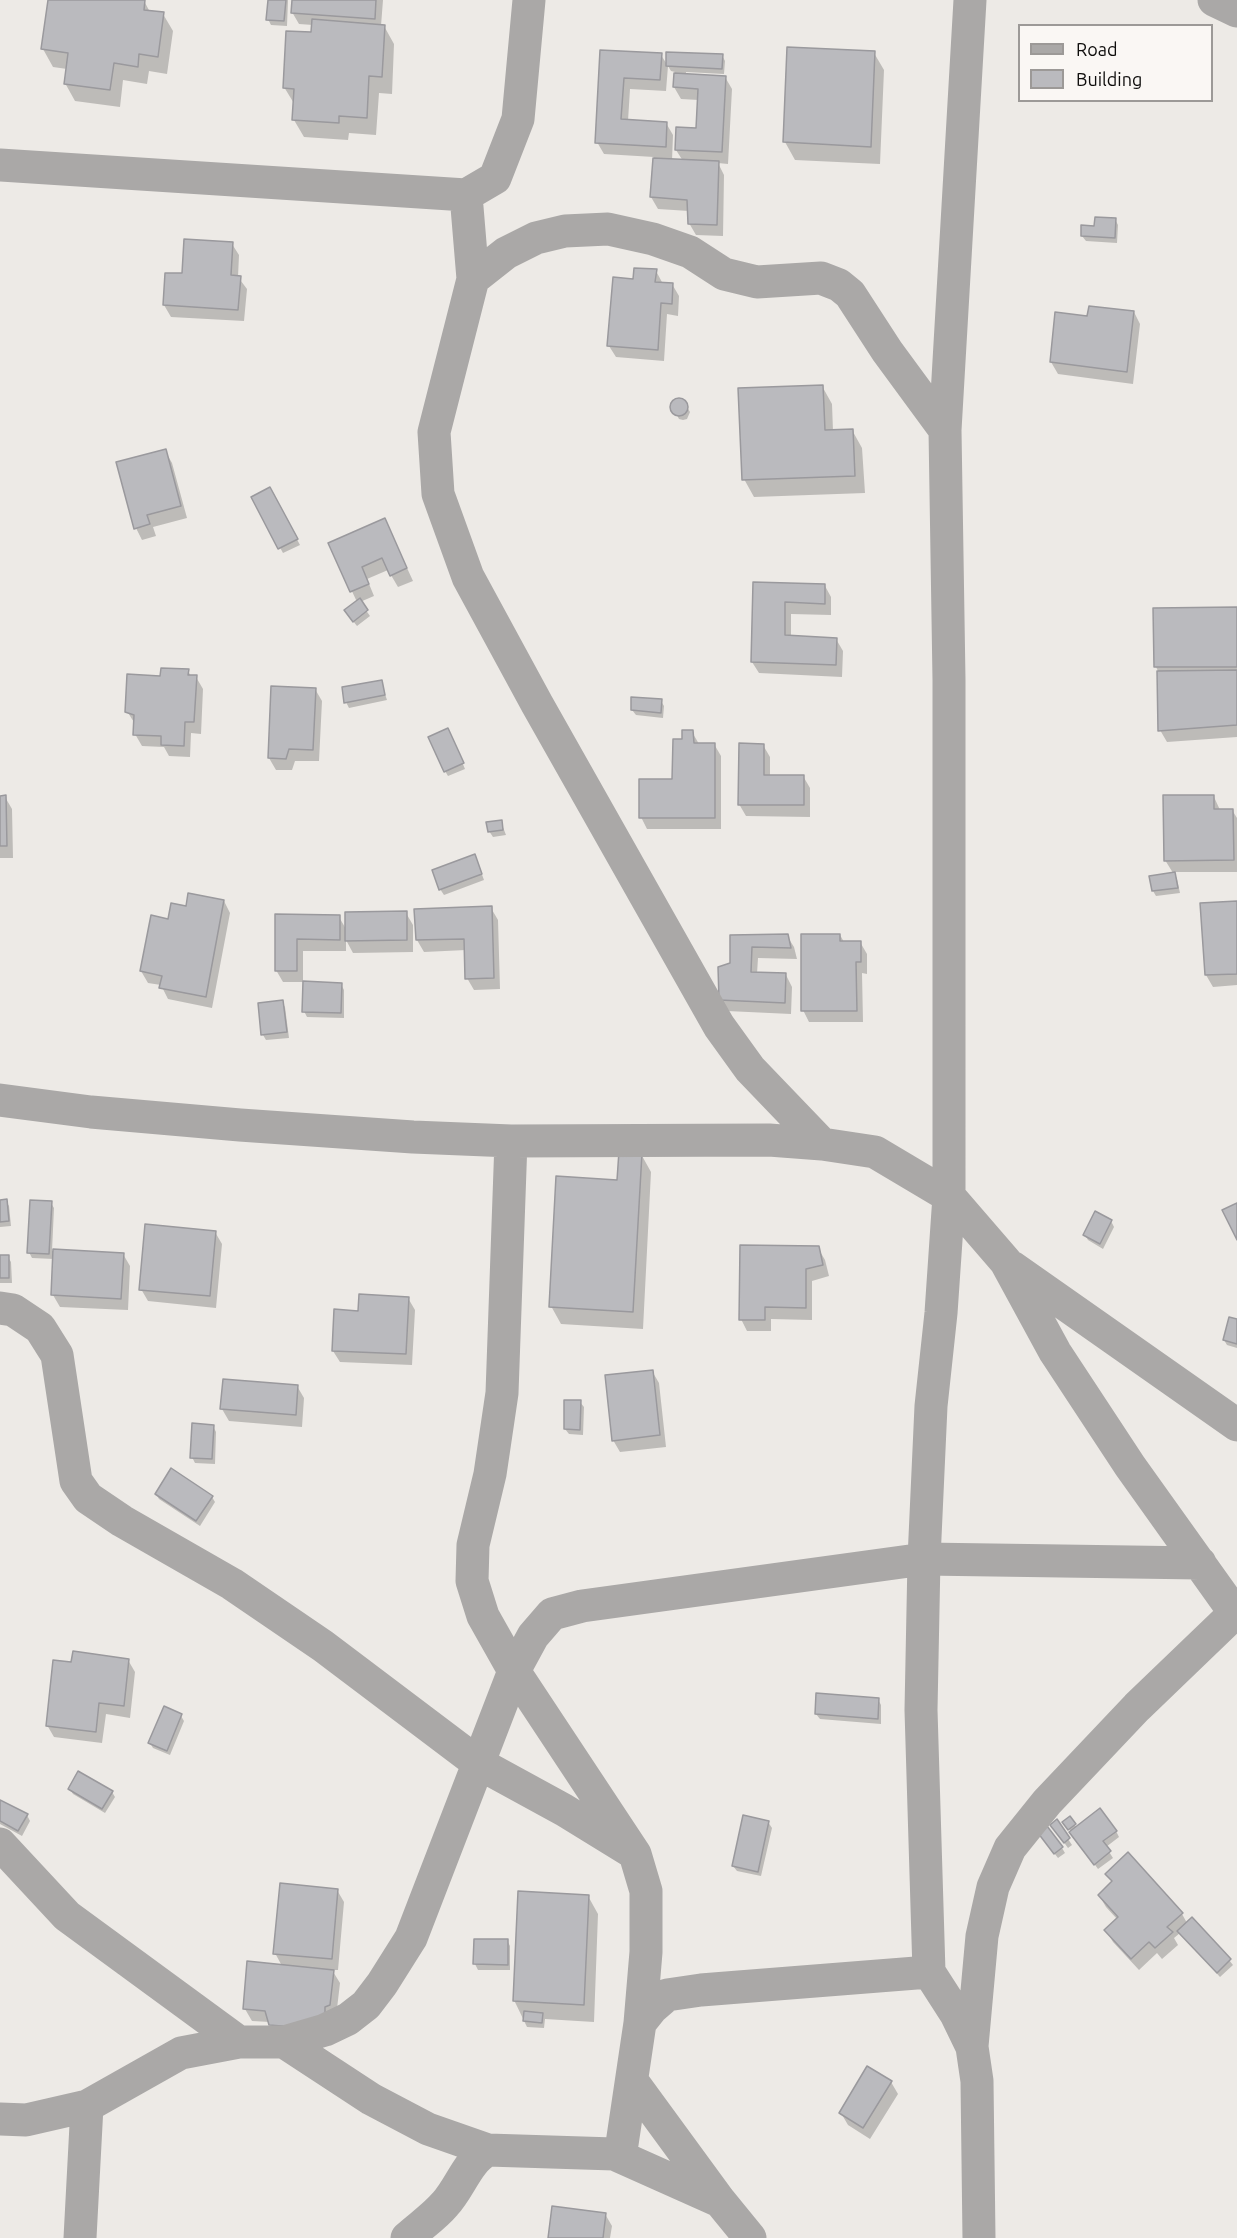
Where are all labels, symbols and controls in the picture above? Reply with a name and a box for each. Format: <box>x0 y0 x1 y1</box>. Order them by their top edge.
legend <box>1018 24 1213 102</box>
text: Road <box>1076 39 1118 59</box>
text: Building <box>1076 69 1142 89</box>

